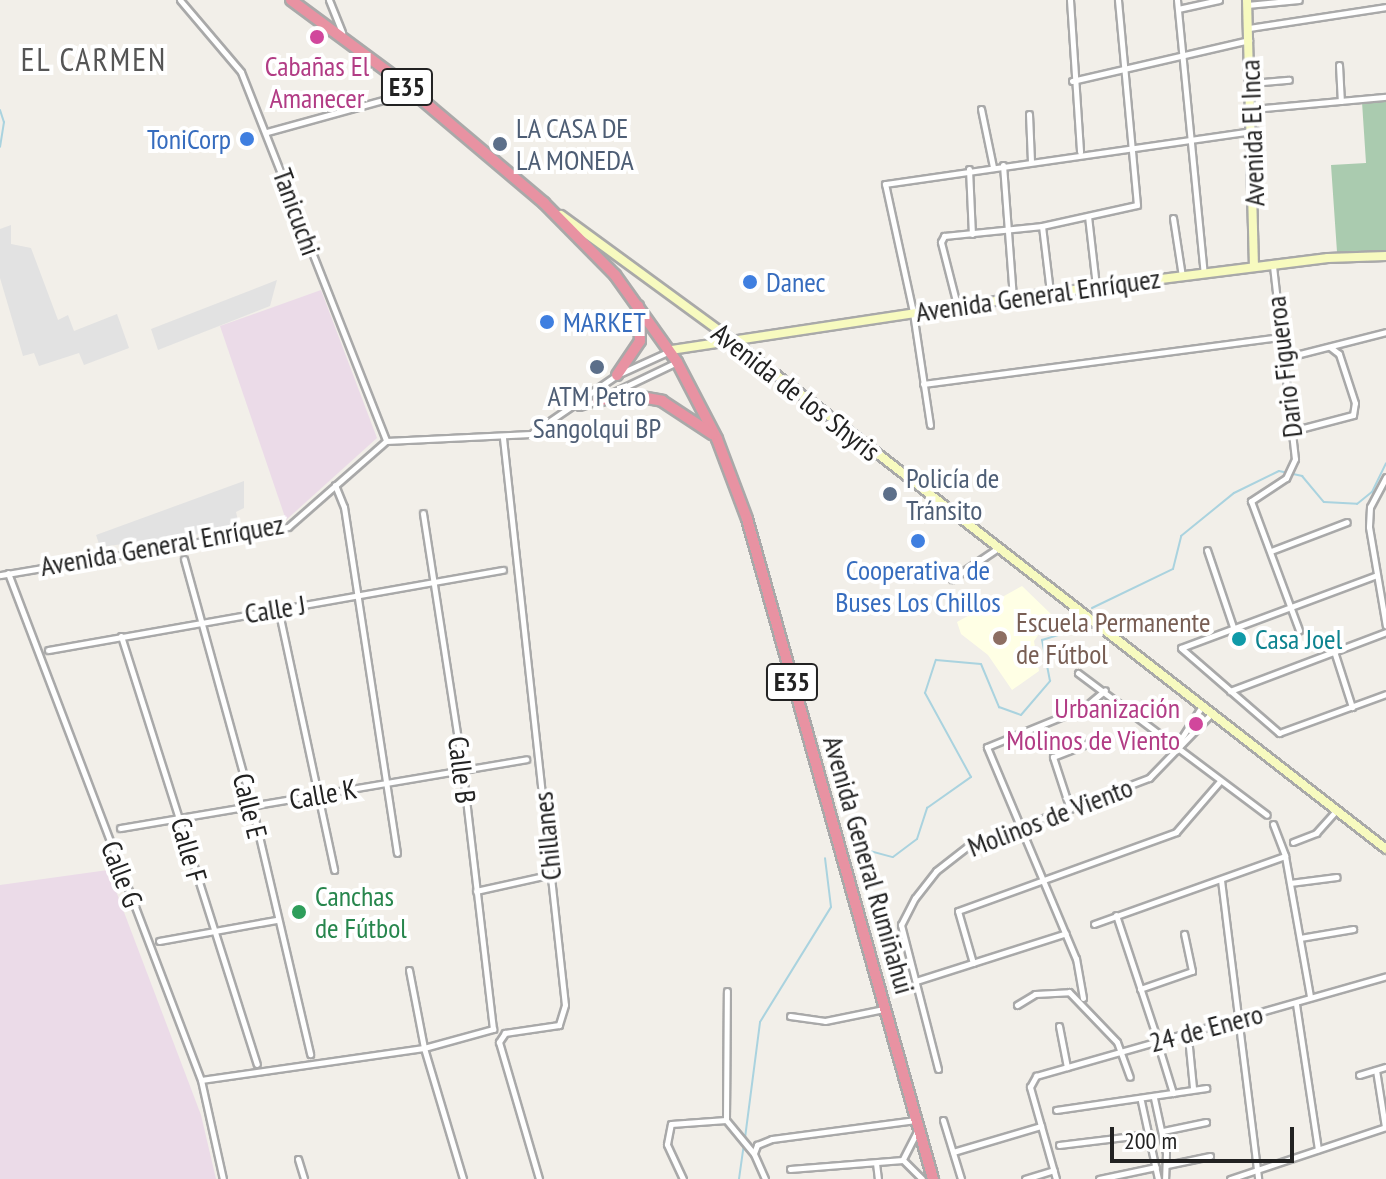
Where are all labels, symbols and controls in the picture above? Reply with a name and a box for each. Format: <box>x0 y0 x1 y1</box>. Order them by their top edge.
marker: Cabañas El Amanecer <box>308 28 326 46</box>
district label: EL CARMEN <box>20 40 168 78</box>
place label: Cabañas El Amanecer <box>265 49 369 115</box>
street label: Avenida El Inca <box>1233 59 1271 207</box>
road number: E35 <box>379 65 435 109</box>
place label: LA CASA DE LA MONEDA <box>516 111 635 177</box>
place label: ToniCorp <box>147 122 231 156</box>
marker: ToniCorp <box>238 130 256 148</box>
marker: LA CASA DE LA MONEDA <box>491 135 509 153</box>
street label: Tanicuchi <box>266 164 328 260</box>
street label: Avenida General Enríquez <box>914 261 1162 329</box>
place label: Danec <box>766 265 825 299</box>
marker: Danec <box>741 273 759 291</box>
street label: Dario Figueroa <box>1259 294 1309 440</box>
place label: MARKET <box>563 305 646 339</box>
marker: MARKET <box>538 313 556 331</box>
street label: Avenida de los Shyris <box>705 316 887 468</box>
marker: ATM Petro Sangolqui BP <box>588 358 606 376</box>
place label: ATM Petro Sangolqui BP <box>533 379 661 445</box>
place label: Policía de Tránsito <box>906 461 999 527</box>
marker: Policía de Tránsito <box>881 485 899 503</box>
street label: Avenida General Enríquez <box>38 507 286 583</box>
marker: Cooperativa de Buses Los Chillos <box>909 532 927 550</box>
place label: Cooperativa de Buses Los Chillos <box>835 553 1001 619</box>
street label: Calle J <box>242 588 308 630</box>
place label: Escuela Permanente de Fútbol <box>1016 605 1210 671</box>
place label: Casa Joel <box>1255 622 1342 656</box>
marker: Escuela Permanente de Fútbol <box>991 629 1009 647</box>
marker: Casa Joel <box>1230 630 1248 648</box>
road number: E35 <box>764 660 820 704</box>
place label: Urbanización Molinos de Viento <box>1006 691 1180 757</box>
marker: Urbanización Molinos de Viento <box>1187 715 1205 733</box>
street label: Avenida General Rumiñahui <box>816 732 922 998</box>
street label: Calle B <box>441 735 483 805</box>
street label: Calle E <box>226 770 274 842</box>
street label: Molinos de Viento <box>963 770 1137 864</box>
street label: Calle K <box>287 772 359 816</box>
street label: Chillanes <box>526 790 568 882</box>
street label: Calle F <box>164 814 214 886</box>
street label: Calle G <box>94 836 150 912</box>
place label: Canchas de Fútbol <box>315 879 407 945</box>
marker: Canchas de Fútbol <box>290 903 308 921</box>
street label: 24 de Enero <box>1145 997 1267 1059</box>
scale bar <box>1114 1111 1298 1161</box>
text: 200 m <box>1124 1125 1177 1156</box>

